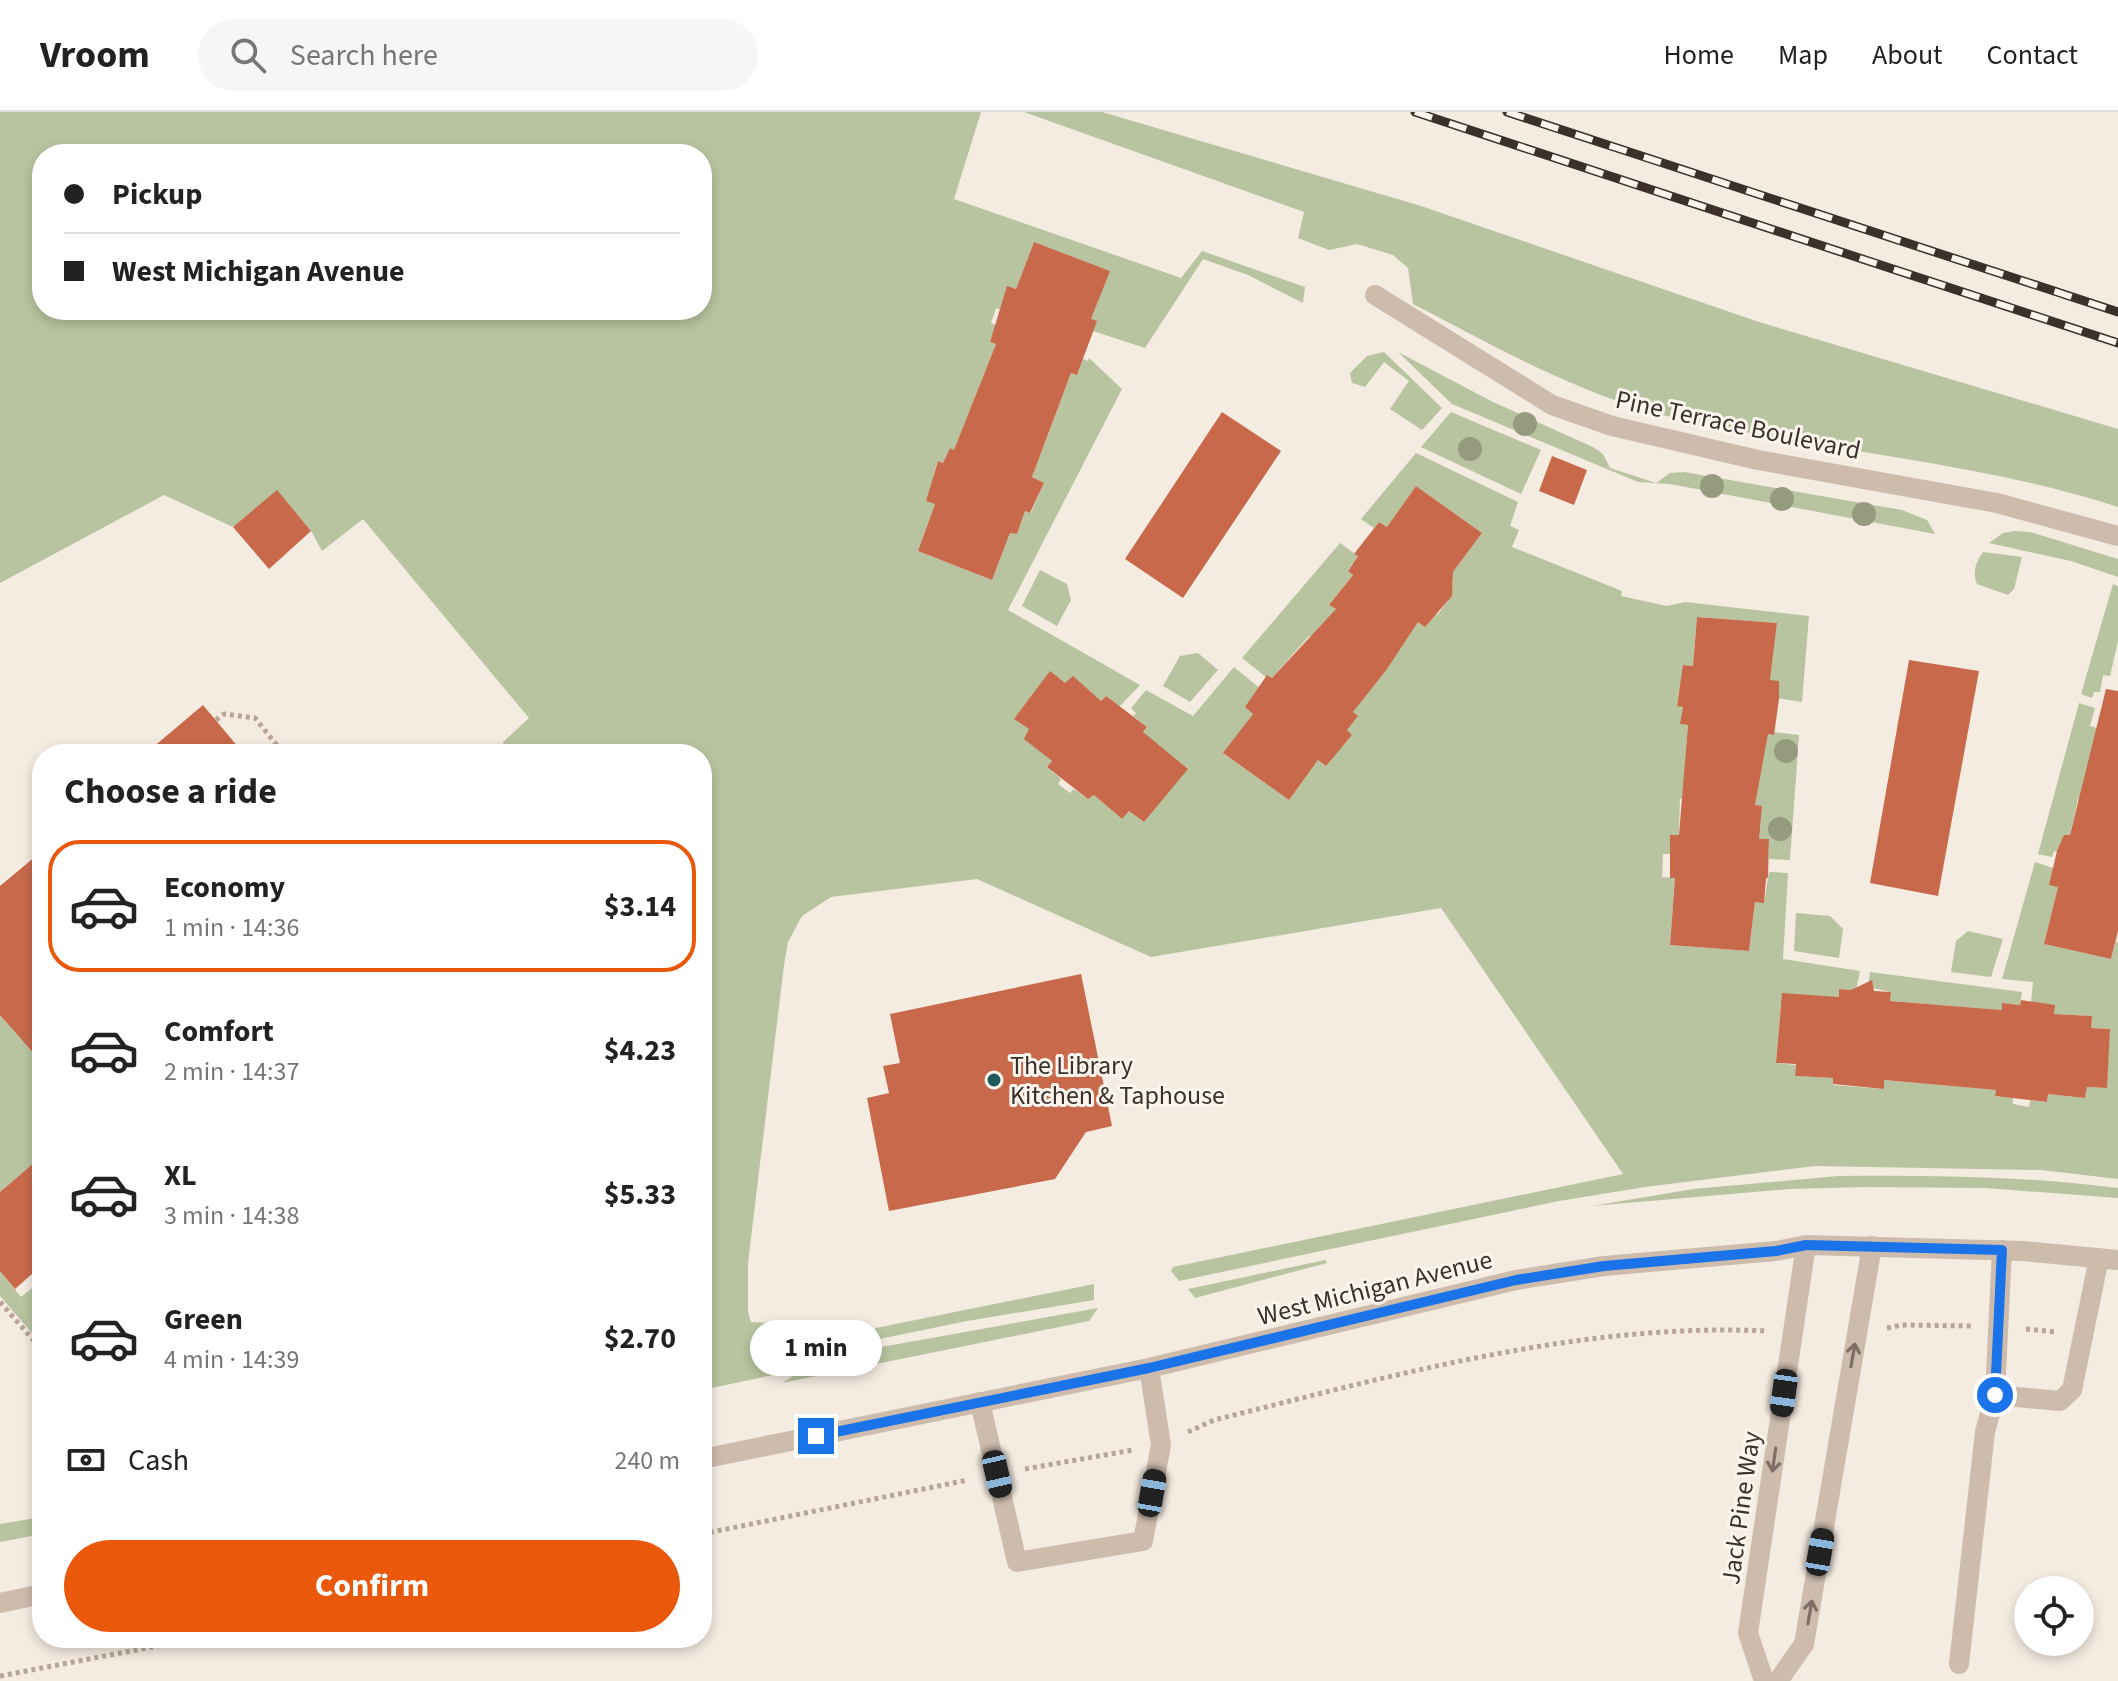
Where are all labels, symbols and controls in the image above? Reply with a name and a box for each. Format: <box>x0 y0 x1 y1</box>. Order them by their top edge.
search box <box>198 19 758 91</box>
text: Vroom <box>40 28 150 82</box>
icon: search <box>226 33 270 77</box>
text: Search here <box>290 34 438 77</box>
text: Home <box>1663 35 1734 75</box>
text: Map <box>1778 35 1828 75</box>
text: About <box>1872 35 1943 75</box>
text: Contact <box>1987 35 2078 75</box>
text: Pickup <box>112 173 202 216</box>
text: West Michigan Avenue <box>112 250 405 293</box>
street label: Pine Terrace Boulevard <box>1612 381 1864 469</box>
text: Choose a ride <box>64 766 277 817</box>
text: Economy <box>164 866 285 909</box>
icon: car <box>68 870 140 942</box>
text: $3.14 <box>604 885 676 928</box>
text: 1 min · 14:36 <box>164 909 299 946</box>
text: Comfort <box>164 1010 274 1053</box>
icon: car <box>68 1014 140 1086</box>
text: $4.23 <box>604 1029 676 1072</box>
place label: The Library Kitchen & Taphouse <box>1010 1047 1225 1114</box>
text: 2 min · 14:37 <box>164 1053 299 1090</box>
marker: The Library Kitchen & Taphouse <box>985 1071 1003 1089</box>
text: XL <box>164 1154 197 1197</box>
icon: car <box>68 1158 140 1230</box>
text: $5.33 <box>604 1173 676 1216</box>
text: 3 min · 14:38 <box>164 1197 299 1234</box>
street label: West Michigan Avenue <box>1254 1241 1496 1335</box>
text: Green <box>164 1298 243 1341</box>
icon: car <box>68 1302 140 1374</box>
text: $2.70 <box>604 1317 676 1360</box>
callout: 1 min <box>750 1320 882 1376</box>
text: 1 min <box>784 1329 848 1366</box>
text: 4 min · 14:39 <box>164 1341 299 1378</box>
one-way arrow <box>1846 1343 1861 1369</box>
car <box>1769 1368 1799 1418</box>
route start <box>1977 1377 2013 1413</box>
route end <box>798 1418 834 1454</box>
street label: Jack Pine Way <box>1712 1429 1770 1587</box>
icon: cash <box>64 1438 108 1482</box>
text: Cash <box>128 1439 189 1482</box>
text: 240 m <box>614 1442 680 1479</box>
one-way arrow <box>1766 1447 1781 1473</box>
car <box>980 1448 1014 1500</box>
car <box>1136 1467 1168 1519</box>
car <box>1804 1526 1836 1578</box>
button: Confirm <box>64 1540 680 1632</box>
map controls <box>2014 1576 2094 1656</box>
button: locate <box>2014 1576 2094 1656</box>
one-way arrow <box>1803 1600 1818 1625</box>

